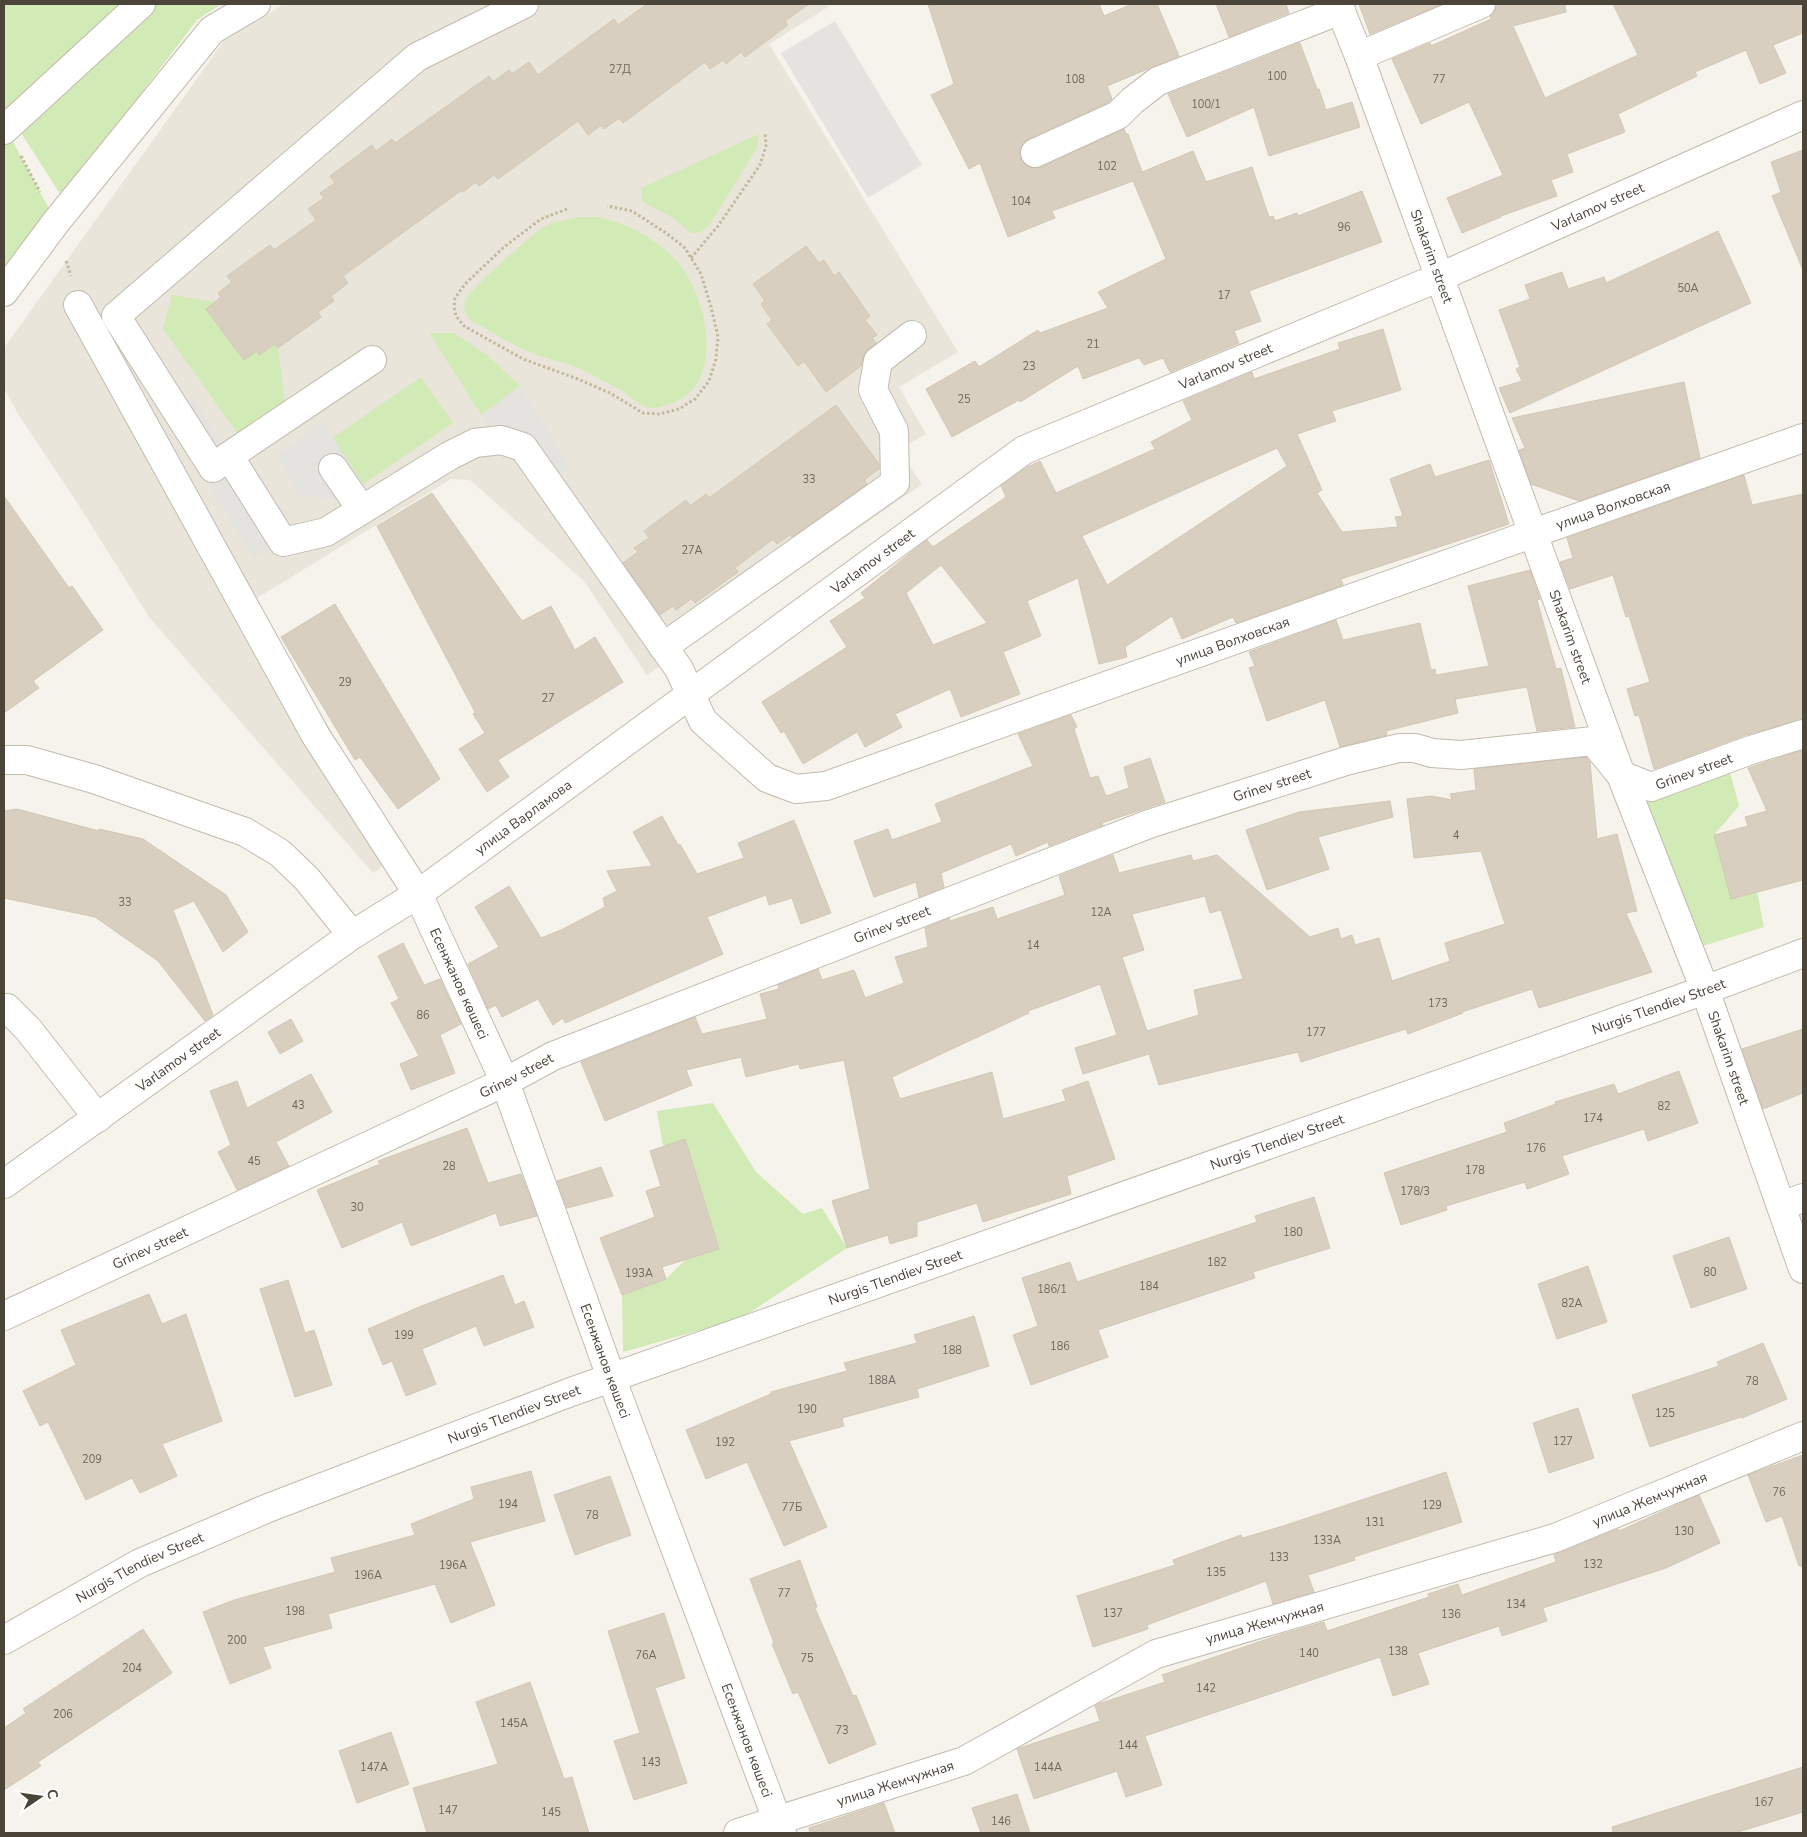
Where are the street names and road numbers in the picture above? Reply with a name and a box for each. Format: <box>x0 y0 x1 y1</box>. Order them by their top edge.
street label: Varlamov street <box>1548 178 1647 237</box>
street label: Shakarim street <box>1406 207 1457 306</box>
street label: Varlamov street <box>1175 339 1275 395</box>
street label: улица Волховская <box>1553 477 1673 535</box>
street label: Varlamov street <box>826 524 919 599</box>
street label: Shakarim street <box>1544 587 1596 686</box>
street label: улица Волховская <box>1173 612 1292 670</box>
street label: Grinev street <box>1653 749 1735 795</box>
street label: Grinev street <box>1230 764 1313 807</box>
street label: улица Варламова <box>471 775 576 859</box>
street label: Grinev street <box>851 901 933 948</box>
street label: Есенжанов көшесі <box>425 925 493 1042</box>
street label: Nurgis Tlendiev Street <box>1589 974 1728 1039</box>
street label: Shakarim street <box>1703 1008 1754 1108</box>
street label: Varlamov street <box>131 1023 224 1097</box>
street label: Grinev street <box>476 1049 557 1103</box>
street label: Nurgis Tlendiev Street <box>1208 1110 1347 1175</box>
street label: Grinev street <box>109 1223 191 1274</box>
street label: Nurgis Tlendiev Street <box>826 1245 965 1310</box>
street label: Есенжанов көшесі <box>575 1301 635 1421</box>
street label: Nurgis Tlendiev Street <box>445 1380 583 1448</box>
street label: улица Жемчужная <box>1590 1467 1710 1532</box>
street label: Nurgis Tlendiev Street <box>72 1528 207 1608</box>
street label: улица Жемчужная <box>1203 1597 1326 1649</box>
street label: Есенжанов көшесі <box>717 1681 777 1800</box>
street label: улица Жемчужная <box>834 1756 957 1811</box>

